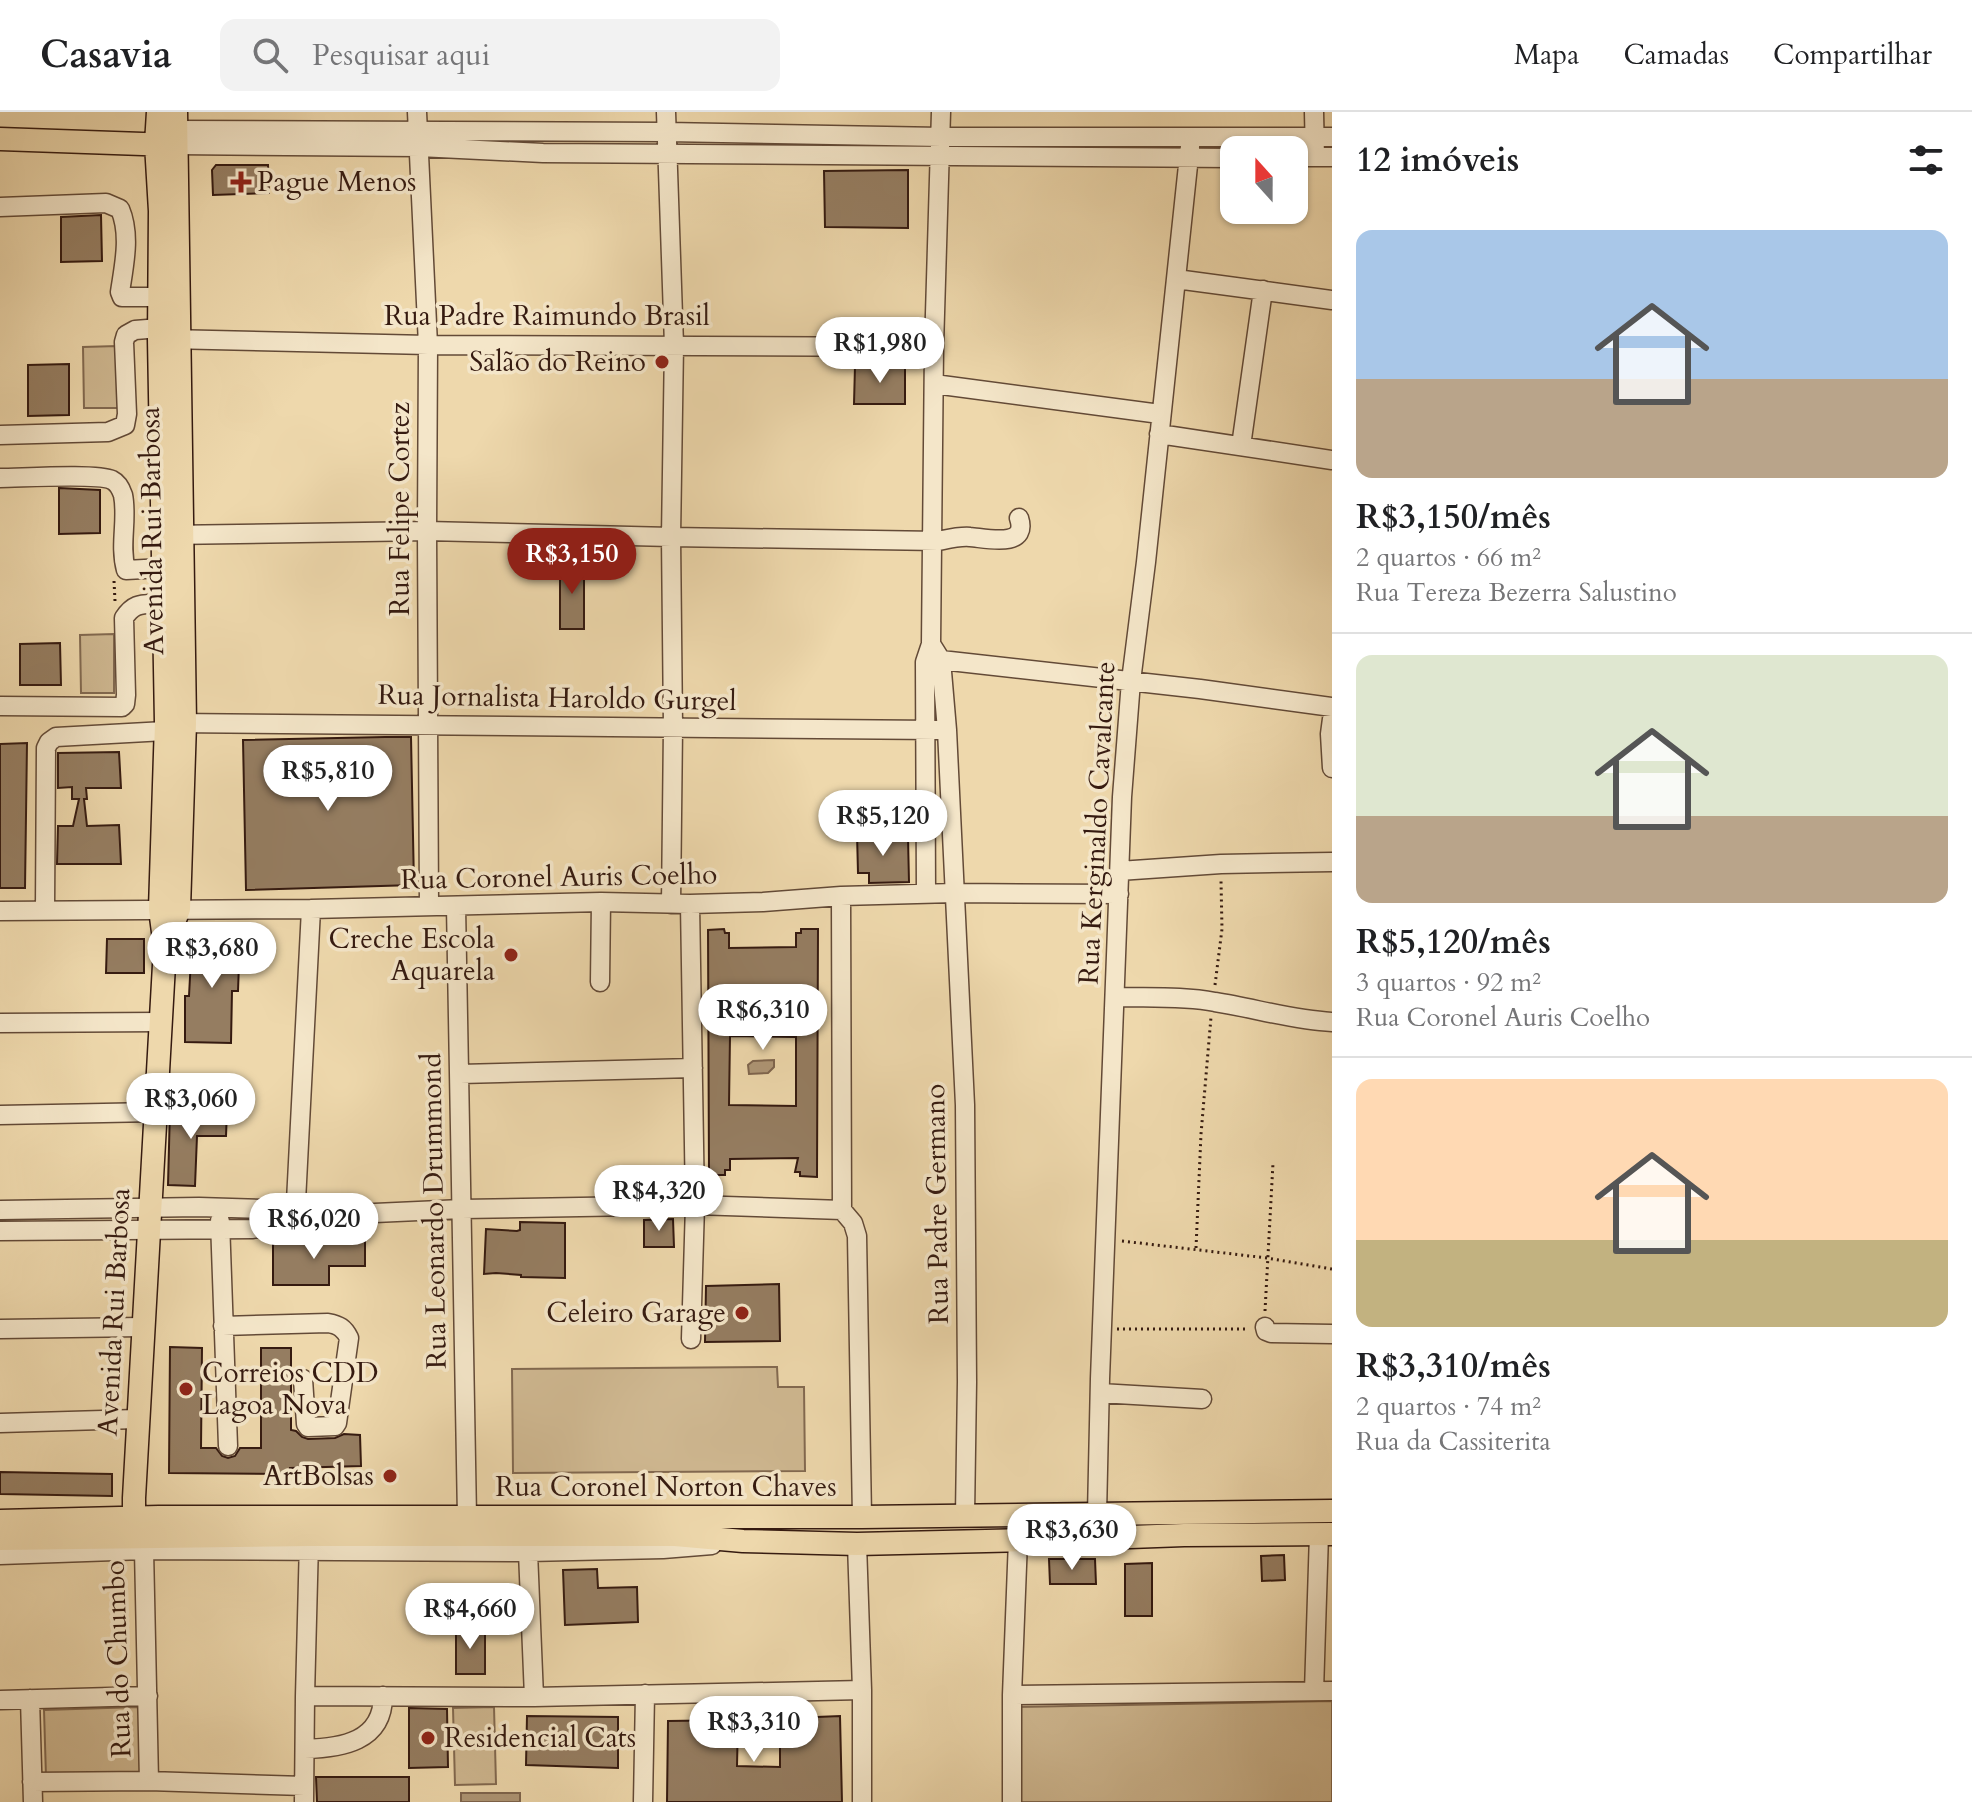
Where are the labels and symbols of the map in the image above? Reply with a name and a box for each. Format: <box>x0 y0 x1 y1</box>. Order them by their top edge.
north arrow <box>1220 136 1308 224</box>
place label: Pague Menos <box>257 163 416 201</box>
marker: Pague Menos <box>232 173 250 191</box>
street label: Rua Padre Raimundo Brasil <box>384 297 710 335</box>
pin: R$1,980 <box>806 317 954 385</box>
place label: Salão do Reino <box>469 343 646 381</box>
marker: Salão do Reino <box>653 353 671 371</box>
street label: Rua Felipe Cortez <box>381 402 419 616</box>
street label: Avenida Rui Barbosa <box>131 407 173 655</box>
pin: R$3,150 <box>498 528 646 596</box>
street label: Rua Kerginaldo Cavalcante <box>1070 660 1124 986</box>
street label: Rua Jornalista Haroldo Gurgel <box>377 676 737 720</box>
pin: R$5,810 <box>254 745 402 813</box>
pin: R$5,120 <box>809 790 957 858</box>
street label: Rua Coronel Auris Coelho <box>400 855 718 899</box>
place label: Creche Escola Aquarela <box>329 920 495 990</box>
pin: R$3,680 <box>138 922 286 990</box>
marker: Creche Escola Aquarela <box>502 946 520 964</box>
pin: R$6,310 <box>689 984 837 1052</box>
street label: Rua Leonardo Drummond <box>412 1052 456 1370</box>
pin: R$3,060 <box>117 1073 265 1141</box>
street label: Rua Padre Germano <box>916 1084 958 1324</box>
pin: R$4,320 <box>585 1165 733 1233</box>
street label: Avenida Rui Barbosa <box>89 1187 139 1437</box>
pin: R$6,020 <box>240 1193 388 1261</box>
place label: Celeiro Garage <box>546 1294 726 1332</box>
marker: Celeiro Garage <box>733 1304 751 1322</box>
place label: Correios CDD Lagoa Nova <box>202 1354 379 1424</box>
marker: Correios CDD Lagoa Nova <box>177 1380 195 1398</box>
place label: ArtBolsas <box>263 1457 374 1495</box>
marker: ArtBolsas <box>381 1467 399 1485</box>
street label: Rua Coronel Norton Chaves <box>495 1468 837 1506</box>
pin: R$3,630 <box>998 1504 1146 1572</box>
street label: Rua do Chumbo <box>96 1559 140 1759</box>
pin: R$4,660 <box>396 1583 544 1651</box>
pin: R$3,310 <box>680 1696 828 1764</box>
place label: Residencial Cats <box>444 1719 636 1757</box>
marker: Residencial Cats <box>419 1729 437 1747</box>

